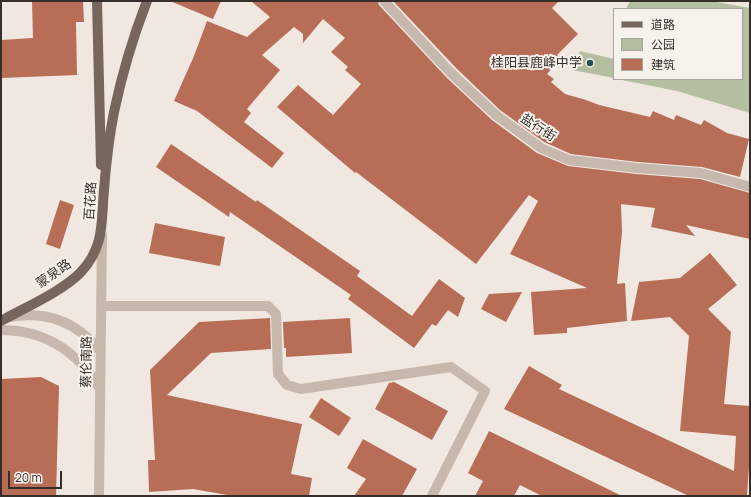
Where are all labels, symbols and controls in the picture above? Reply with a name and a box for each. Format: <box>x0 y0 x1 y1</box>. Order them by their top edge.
legend <box>613 8 743 80</box>
text: 道路 <box>651 16 675 33</box>
text: 公园 <box>651 36 675 53</box>
place label: 桂阳县鹿峰中学 <box>491 55 582 71</box>
text: 建筑 <box>651 56 675 73</box>
marker: 桂阳县鹿峰中学 <box>585 58 595 68</box>
street label: 盐行街 <box>517 111 559 145</box>
street label: 百花路 <box>82 181 100 221</box>
street label: 蒙泉路 <box>34 256 74 292</box>
street label: 蔡伦南路 <box>79 336 95 388</box>
scale bar <box>10 463 64 489</box>
text: 20 m <box>15 469 42 486</box>

